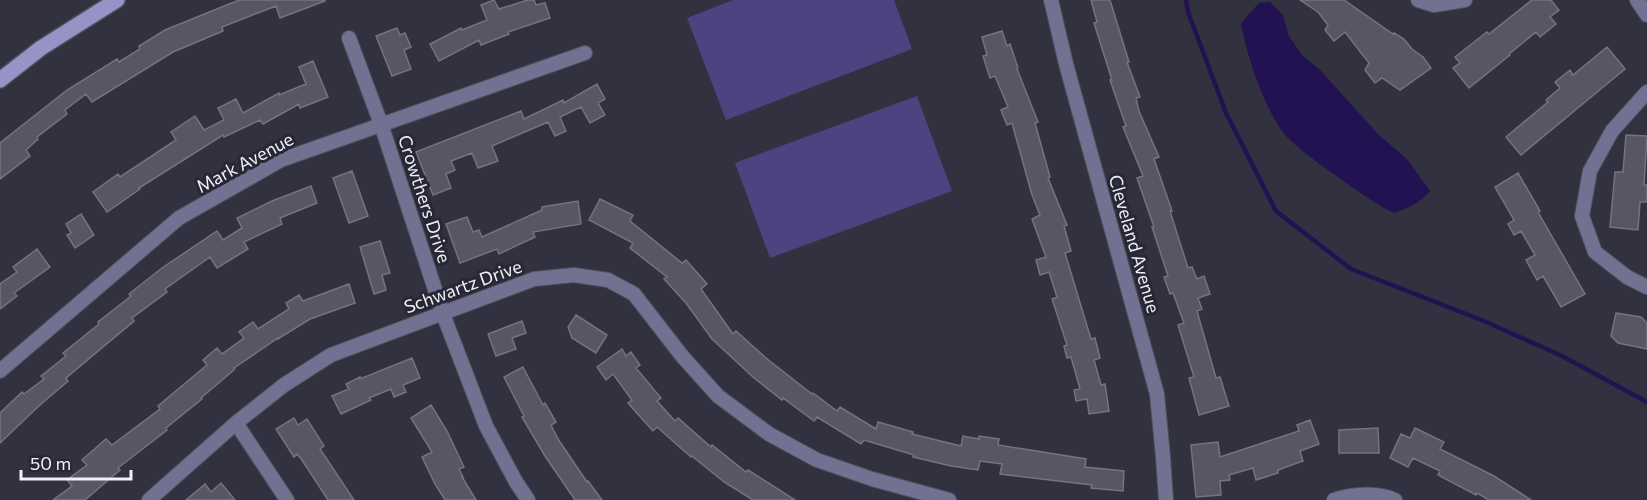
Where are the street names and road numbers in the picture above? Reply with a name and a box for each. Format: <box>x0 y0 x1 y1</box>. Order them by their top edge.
street label: Mark Avenue <box>192 127 297 197</box>
street label: Crowthers Drive <box>394 132 456 265</box>
street label: Cleveland Avenue <box>1105 172 1165 315</box>
street label: Schwartz Drive <box>401 255 525 318</box>

